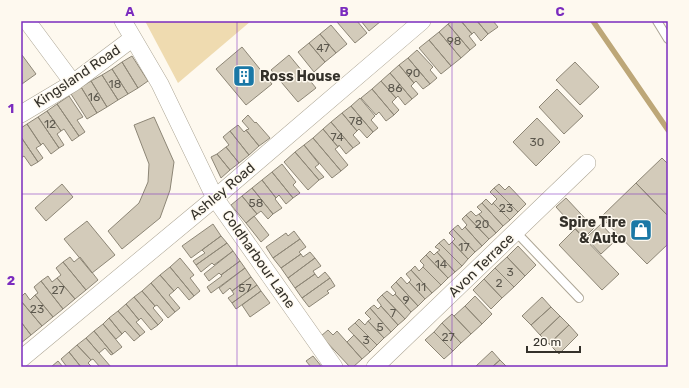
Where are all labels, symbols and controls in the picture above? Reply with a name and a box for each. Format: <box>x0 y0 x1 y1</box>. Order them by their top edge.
text: A <box>125 4 135 19</box>
text: B <box>339 4 349 19</box>
text: C <box>555 4 565 19</box>
house number: 98 <box>447 34 461 48</box>
street label: Kingsland Road <box>31 41 124 112</box>
house number: 47 <box>316 41 330 55</box>
building icon: Ross House <box>231 63 257 89</box>
house number: 90 <box>406 66 420 80</box>
place label: Ross House <box>260 68 341 85</box>
house number: 18 <box>109 77 121 91</box>
house number: 86 <box>388 81 402 95</box>
house number: 16 <box>88 90 100 104</box>
text: 1 <box>8 101 14 116</box>
house number: 78 <box>349 114 363 128</box>
house number: 12 <box>44 117 56 131</box>
house number: 74 <box>330 130 344 144</box>
house number: 30 <box>530 135 544 149</box>
street label: Ashley Road <box>186 159 258 224</box>
house number: 58 <box>249 196 263 210</box>
house number: 23 <box>499 201 513 215</box>
street label: Coldharbour Lane <box>218 207 299 312</box>
place label: Spire Tire & Auto <box>559 214 626 247</box>
house number: 20 <box>475 217 489 231</box>
shop icon: Spire Tire & Auto <box>628 217 654 243</box>
street label: Avon Terrace <box>445 230 518 301</box>
house number: 17 <box>458 240 470 254</box>
house number: 14 <box>435 257 448 271</box>
house number: 3 <box>506 265 514 279</box>
text: 2 <box>7 273 15 288</box>
house number: 2 <box>495 276 503 290</box>
house number: 11 <box>416 280 426 294</box>
house number: 57 <box>238 281 252 295</box>
house number: 27 <box>51 283 65 297</box>
house number: 9 <box>402 293 410 307</box>
house number: 23 <box>30 302 44 316</box>
house number: 7 <box>390 306 396 320</box>
house number: 5 <box>376 320 384 334</box>
scale bar <box>527 328 580 354</box>
house number: 27 <box>441 330 455 344</box>
house number: 3 <box>362 333 370 347</box>
text: 20 m <box>533 335 561 349</box>

